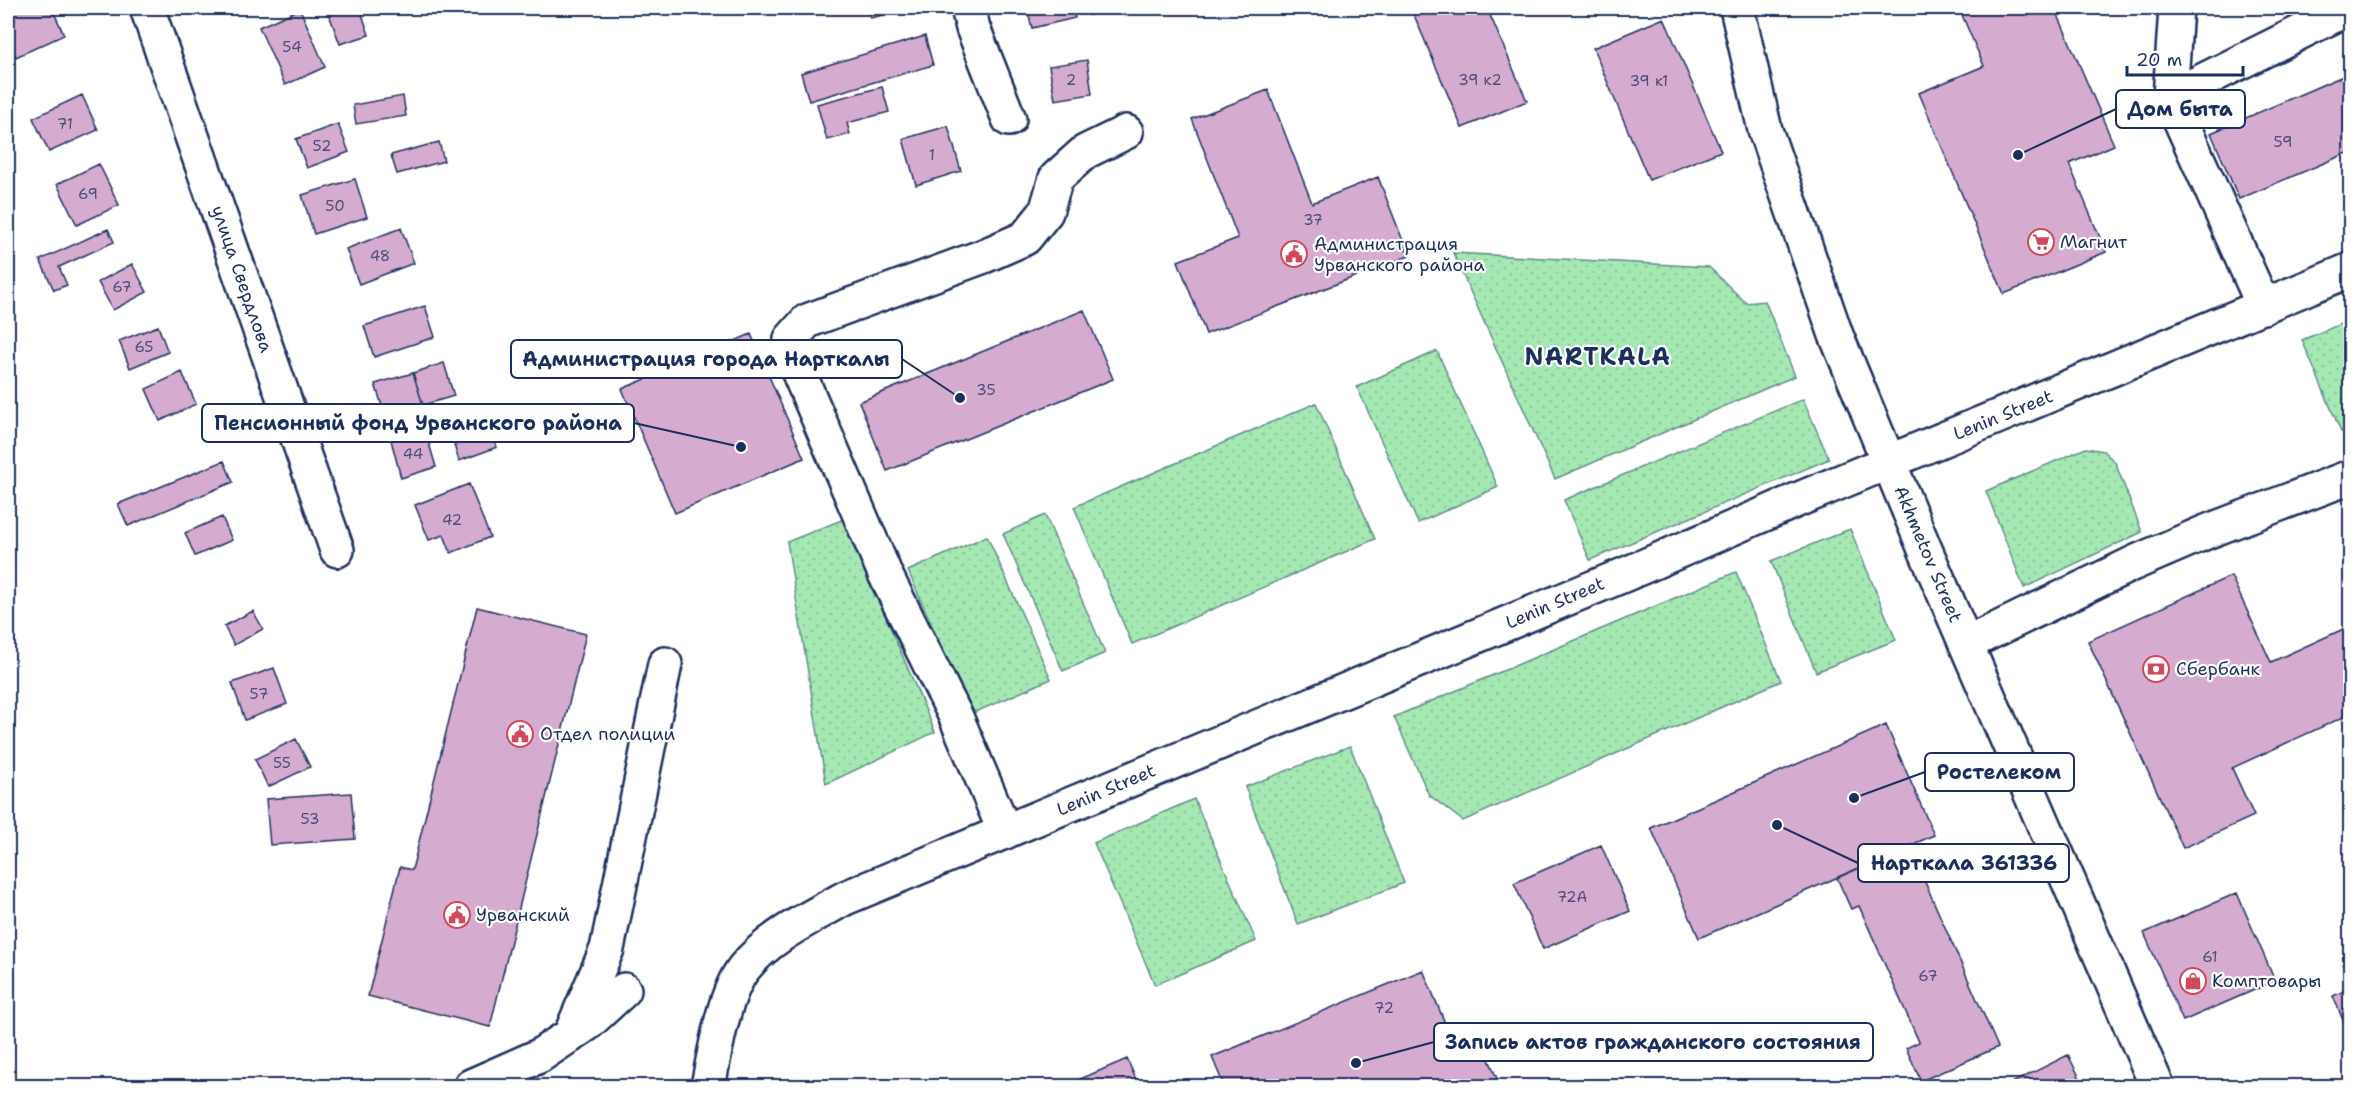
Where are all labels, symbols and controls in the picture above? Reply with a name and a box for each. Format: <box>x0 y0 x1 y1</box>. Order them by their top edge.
house number: 54 <box>282 37 302 57</box>
scale bar <box>2127 39 2242 77</box>
text: 20 m <box>2136 48 2182 72</box>
house number: 2 <box>1066 70 1076 90</box>
house number: 39 к2 <box>1458 70 1502 90</box>
house number: 39 к1 <box>1630 71 1668 91</box>
callout: Дом быта <box>2116 90 2245 128</box>
text: Дом быта <box>2127 96 2233 122</box>
house number: 71 <box>57 114 73 134</box>
house number: 59 <box>2274 132 2292 152</box>
house number: 52 <box>313 136 331 156</box>
house number: 1 <box>929 145 935 165</box>
house number: 69 <box>78 184 98 204</box>
house number: 50 <box>325 196 345 216</box>
street label: улица Свердлова <box>206 202 278 356</box>
house number: 37 <box>1303 210 1323 230</box>
supermarket icon: Магнит <box>2026 227 2056 257</box>
place label: Магнит <box>2060 230 2128 254</box>
place label: Администрация Урванского района <box>1314 232 1485 277</box>
public building icon: Администрация Урванского района <box>1279 239 1309 269</box>
house number: 48 <box>370 246 390 266</box>
house number: 67 <box>112 277 132 297</box>
house number: 65 <box>134 337 154 357</box>
callout: Администрация города Нарткалы <box>511 340 902 378</box>
district label: NARTKALA <box>1525 341 1671 373</box>
text: Администрация города Нарткалы <box>522 346 890 372</box>
house number: 35 <box>976 380 996 400</box>
street label: Lenin Street <box>1950 384 2056 446</box>
callout: Пенсионный фонд Урванского района <box>202 404 634 442</box>
text: Пенсионный фонд Урванского района <box>214 410 622 436</box>
house number: 44 <box>403 444 423 464</box>
street label: Akhmetov Street <box>1888 482 1968 626</box>
house number: 42 <box>442 510 462 530</box>
street label: Lenin Street <box>1502 571 1608 635</box>
bank icon: Сбербанк <box>2141 654 2171 684</box>
place label: Сбербанк <box>2176 657 2260 681</box>
house number: 57 <box>250 684 268 704</box>
public building icon: Отдел полиции <box>505 719 535 749</box>
place label: Отдел полиции <box>540 722 676 746</box>
house number: 55 <box>273 753 291 773</box>
callout: Ростелеком <box>1925 753 2074 791</box>
street label: Lenin Street <box>1053 758 1159 822</box>
text: Ростелеком <box>1937 759 2062 785</box>
house number: 53 <box>301 809 320 829</box>
callout: Нарткала 361336 <box>1858 844 2069 882</box>
text: Нарткала 361336 <box>1871 850 2057 876</box>
house number: 72А <box>1557 887 1587 907</box>
public building icon: Урванский <box>442 900 472 930</box>
place label: Урванский <box>476 903 570 927</box>
house number: 61 <box>2202 947 2218 967</box>
house number: 67 <box>1918 966 1938 986</box>
shop icon: Комптовары <box>2178 966 2208 996</box>
place label: Комптовары <box>2212 969 2321 993</box>
house number: 72 <box>1374 998 1394 1018</box>
callout: Запись актов гражданского состояния <box>1434 1023 1873 1061</box>
text: Запись актов гражданского состояния <box>1445 1029 1861 1055</box>

